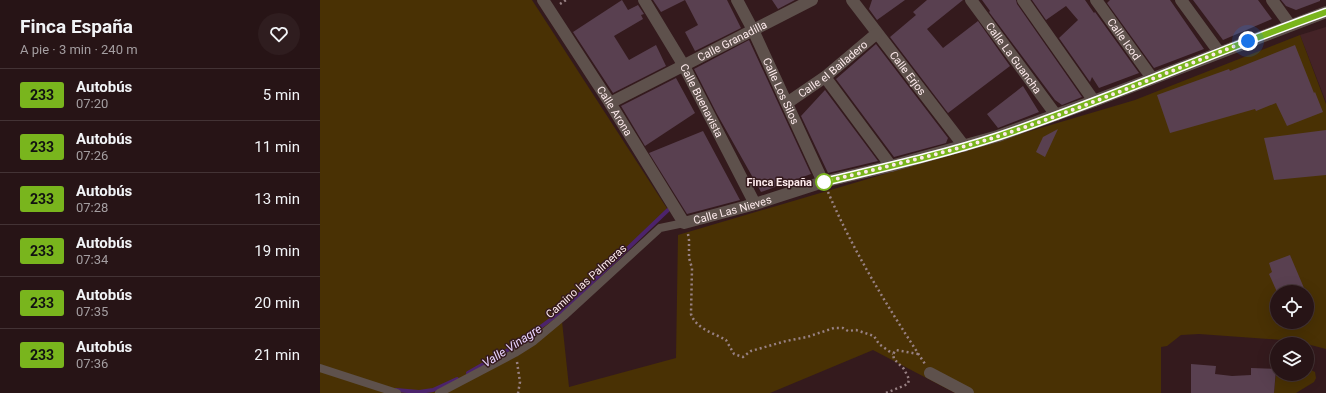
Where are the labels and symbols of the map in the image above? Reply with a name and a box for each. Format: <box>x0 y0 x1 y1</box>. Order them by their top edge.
street label: Calle Icod <box>1104 16 1143 63</box>
street label: Calle Granadilla <box>695 18 769 64</box>
street label: Calle La Guancha <box>983 20 1044 96</box>
your location <box>1238 31 1258 51</box>
street label: Calle el Bailadero <box>796 38 870 100</box>
street label: Calle Erjos <box>887 49 929 98</box>
street label: Calle Los Silos <box>760 56 802 127</box>
street label: Calle Buenavista <box>677 62 726 140</box>
street label: Calle Arona <box>594 84 635 138</box>
marker: Finca España <box>815 173 833 191</box>
place label: Finca España <box>747 176 812 189</box>
street label: Calle Las Nieves <box>692 193 774 227</box>
street label: Camino las Palmeras <box>543 242 629 321</box>
water label: Valle Vinagre <box>480 322 544 370</box>

